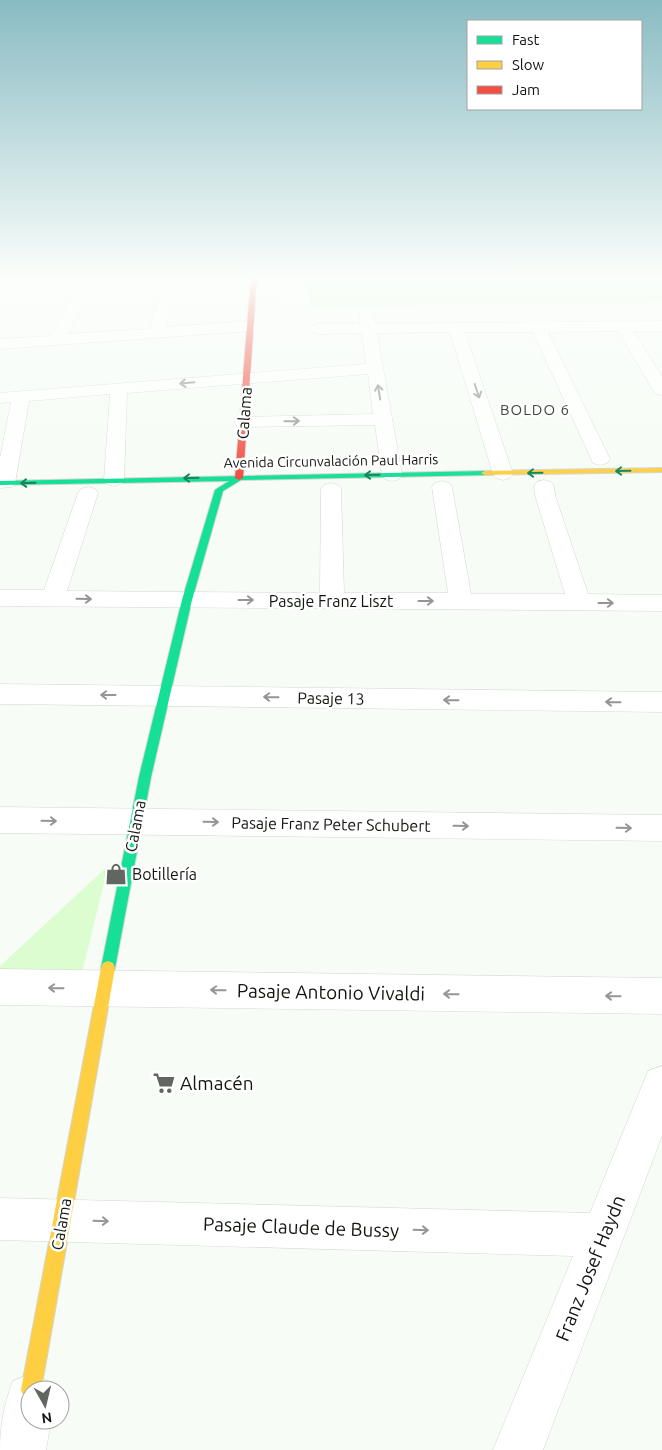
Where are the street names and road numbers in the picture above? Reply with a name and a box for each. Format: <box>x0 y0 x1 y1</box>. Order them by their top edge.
street label: Calama <box>233 386 255 440</box>
street label: Avenida Circunvalación Paul Harris <box>224 451 438 471</box>
street label: Pasaje Franz Liszt <box>269 592 394 610</box>
street label: Pasaje 13 <box>297 688 365 708</box>
street label: Calama <box>121 798 149 854</box>
street label: Pasaje Franz Peter Schubert <box>231 813 432 835</box>
street label: Pasaje Antonio Vivaldi <box>237 979 425 1005</box>
street label: Franz Josef Haydn <box>551 1192 629 1344</box>
street label: Calama <box>48 1197 74 1251</box>
street label: Pasaje Claude de Bussy <box>203 1213 399 1241</box>

